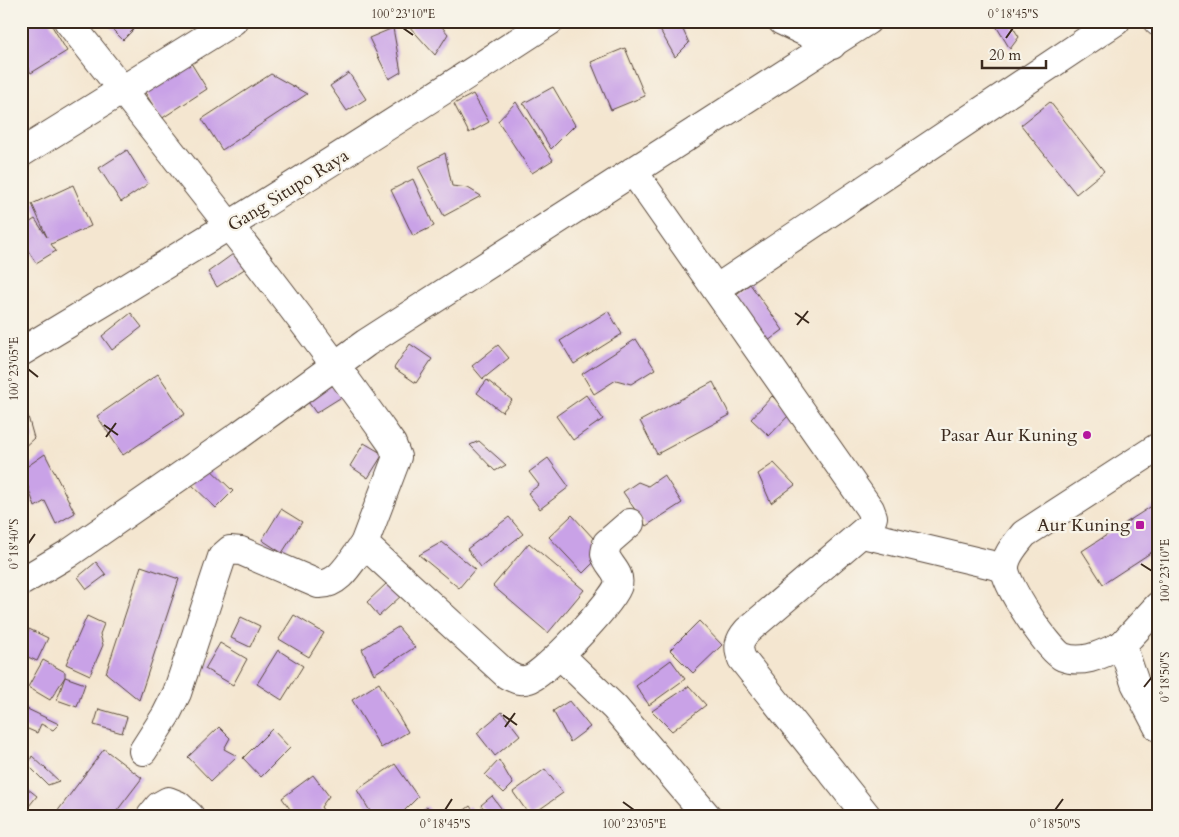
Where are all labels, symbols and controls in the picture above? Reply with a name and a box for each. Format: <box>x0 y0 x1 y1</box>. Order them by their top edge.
text: 100°23'10"E <box>371 6 435 22</box>
text: 0°18'45"S <box>988 6 1038 22</box>
scale bar <box>982 38 1045 70</box>
text: 20 m <box>989 45 1021 65</box>
street label: Gang Situpo Raya <box>223 143 354 238</box>
text: 100°23'05"E <box>6 337 22 401</box>
place label: Pasar Aur Kuning <box>940 423 1078 448</box>
marker: Pasar Aur Kuning <box>1081 429 1093 441</box>
place label: Aur Kuning <box>1037 513 1131 538</box>
text: 0°18'40"S <box>6 519 22 569</box>
marker: Aur Kuning <box>1134 519 1146 531</box>
text: 100°23'10"E <box>1157 539 1173 603</box>
text: 0°18'50"S <box>1157 652 1173 702</box>
text: 0°18'45"S <box>420 816 470 832</box>
text: 100°23'05"E <box>602 816 666 832</box>
text: 0°18'50"S <box>1030 816 1080 832</box>

